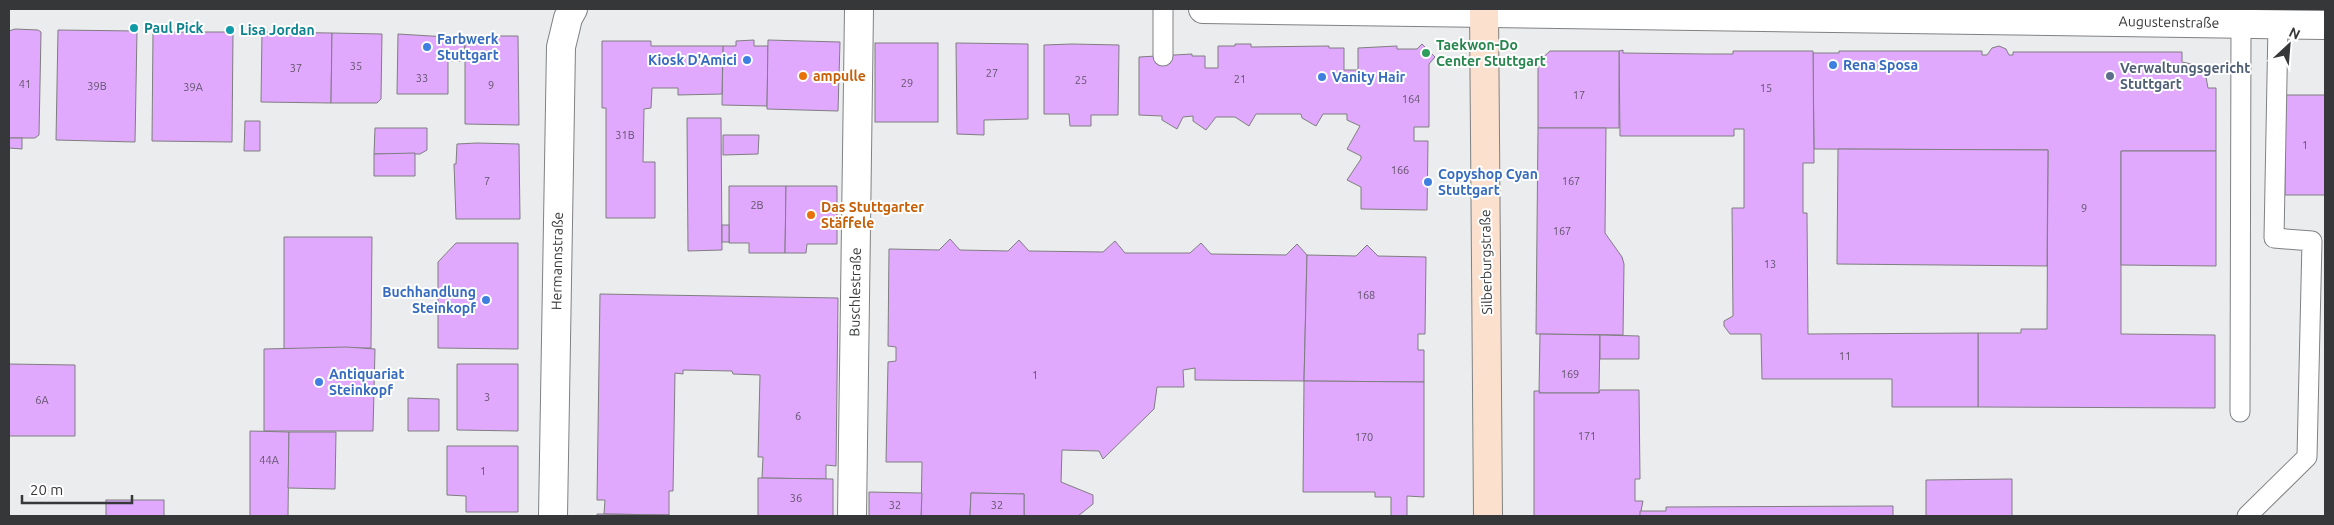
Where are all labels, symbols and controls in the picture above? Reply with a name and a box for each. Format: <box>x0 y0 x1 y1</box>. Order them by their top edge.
street label: Augustenstraße <box>2119 13 2219 31</box>
place label: Paul Pick <box>144 20 204 36</box>
north arrow <box>2264 20 2314 70</box>
marker: Paul Pick <box>128 22 140 34</box>
place label: Lisa Jordan <box>240 22 315 38</box>
marker: Lisa Jordan <box>224 24 236 36</box>
text: N <box>2286 24 2303 43</box>
place label: Farbwerk Stuttgart <box>437 31 499 63</box>
place label: Taekwon-Do Center Stuttgart <box>1436 37 1546 69</box>
marker: Farbwerk Stuttgart <box>421 41 433 53</box>
marker: Taekwon-Do Center Stuttgart <box>1420 47 1432 59</box>
place label: Kiosk D'Amici <box>648 52 737 68</box>
marker: Kiosk D'Amici <box>741 54 753 66</box>
place label: Rena Sposa <box>1843 57 1918 73</box>
marker: Rena Sposa <box>1827 59 1839 71</box>
house number: 35 <box>350 60 362 72</box>
place label: Verwaltungsgericht Stuttgart <box>2120 60 2250 92</box>
house number: 37 <box>290 62 302 74</box>
house number: 27 <box>986 67 998 79</box>
place label: ampulle <box>813 68 866 84</box>
place label: Vanity Hair <box>1332 69 1406 85</box>
marker: ampulle <box>797 70 809 82</box>
marker: Verwaltungsgericht Stuttgart <box>2104 70 2116 82</box>
marker: Vanity Hair <box>1316 71 1328 83</box>
house number: 33 <box>416 72 428 84</box>
house number: 21 <box>1234 73 1246 85</box>
house number: 25 <box>1075 74 1087 86</box>
house number: 29 <box>901 77 913 89</box>
house number: 41 <box>19 78 31 90</box>
house number: 9 <box>488 79 494 91</box>
house number: 39B <box>87 80 107 92</box>
house number: 39A <box>183 81 204 93</box>
house number: 15 <box>1760 82 1772 94</box>
house number: 17 <box>1573 89 1585 101</box>
house number: 164 <box>1402 93 1420 105</box>
house number: 31B <box>615 129 635 141</box>
house number: 1 <box>2302 139 2308 151</box>
house number: 166 <box>1391 164 1409 176</box>
place label: Copyshop Cyan Stuttgart <box>1438 166 1538 198</box>
house number: 7 <box>484 175 490 187</box>
house number: 167 <box>1562 175 1580 187</box>
marker: Copyshop Cyan Stuttgart <box>1422 176 1434 188</box>
house number: 2B <box>750 199 764 211</box>
place label: Das Stuttgarter Stäffele <box>821 199 924 231</box>
house number: 9 <box>2081 202 2087 214</box>
marker: Das Stuttgarter Stäffele <box>805 209 817 221</box>
street label: Silberburgstraße <box>1477 209 1495 315</box>
street label: Hermannstraße <box>548 212 566 310</box>
house number: 167 <box>1553 225 1571 237</box>
street label: Buschlestraße <box>846 247 864 337</box>
house number: 13 <box>1764 258 1776 270</box>
place label: Buchhandlung Steinkopf <box>382 284 476 316</box>
house number: 168 <box>1357 289 1375 301</box>
marker: Buchhandlung Steinkopf <box>480 294 492 306</box>
house number: 11 <box>1839 350 1851 362</box>
place label: Antiquariat Steinkopf <box>329 366 404 398</box>
house number: 169 <box>1561 368 1579 380</box>
house number: 1 <box>1032 369 1038 381</box>
marker: Antiquariat Steinkopf <box>313 376 325 388</box>
house number: 3 <box>484 391 490 403</box>
house number: 6A <box>35 394 50 406</box>
house number: 6 <box>795 410 801 422</box>
house number: 171 <box>1578 430 1596 442</box>
house number: 170 <box>1355 431 1373 443</box>
house number: 44A <box>259 454 280 466</box>
house number: 1 <box>480 465 486 477</box>
scale bar <box>22 472 132 504</box>
text: 20 m <box>30 481 63 498</box>
house number: 36 <box>790 492 802 504</box>
house number: 32 <box>889 499 901 511</box>
house number: 32 <box>991 499 1003 511</box>

